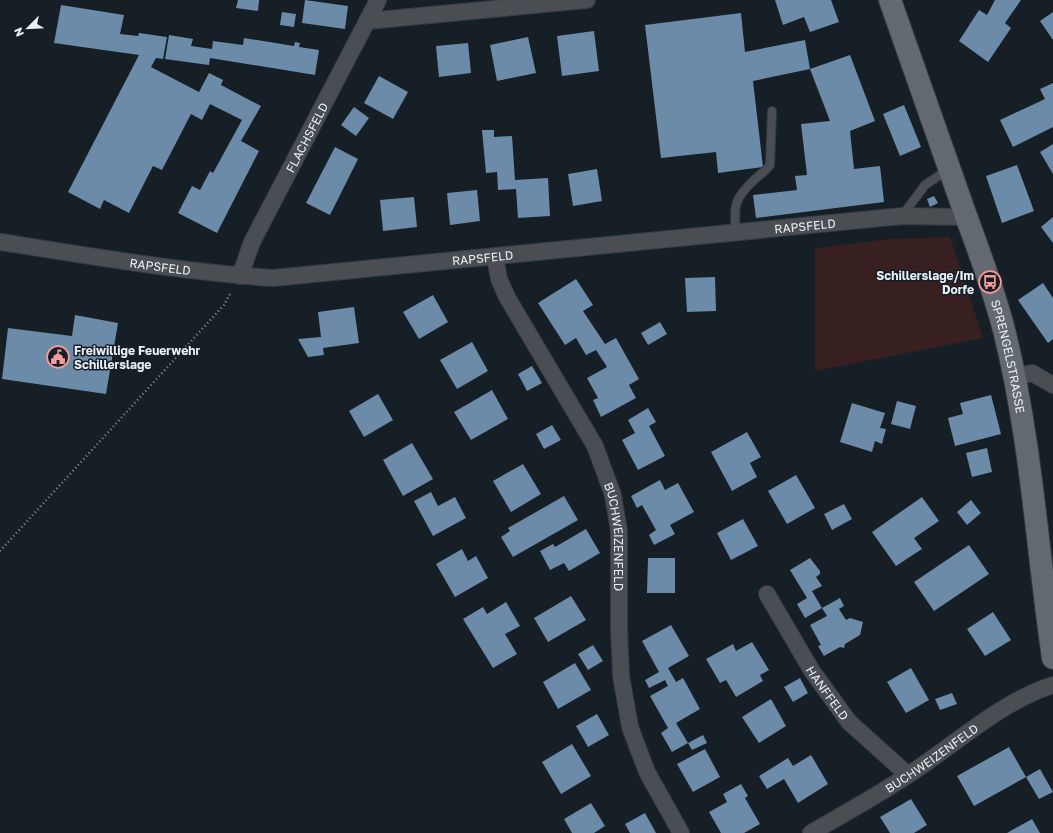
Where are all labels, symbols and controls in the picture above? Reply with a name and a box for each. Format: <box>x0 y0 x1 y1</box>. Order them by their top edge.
north arrow <box>8 8 48 48</box>
text: N <box>11 26 26 39</box>
street label: FLACHSFELD <box>282 100 331 175</box>
street label: RAPSFELD <box>774 215 836 236</box>
street label: RAPSFELD <box>451 247 514 268</box>
street label: RAPSFELD <box>129 255 192 278</box>
place label: Schillerslage/Im Dorfe <box>876 268 974 297</box>
bus stop icon: Schillerslage/Im Dorfe <box>977 269 1003 295</box>
street label: SPRENGELSTRASSE <box>988 298 1029 414</box>
place label: Freiwillige Feuerwehr Schillerslage <box>74 343 201 372</box>
public building icon: Freiwillige Feuerwehr Schillerslage <box>45 344 71 370</box>
street label: BUCHWEIZENFELD <box>601 480 627 591</box>
street label: HANFFELD <box>803 663 852 723</box>
street label: BUCHWEIZENFELD <box>882 720 981 796</box>

